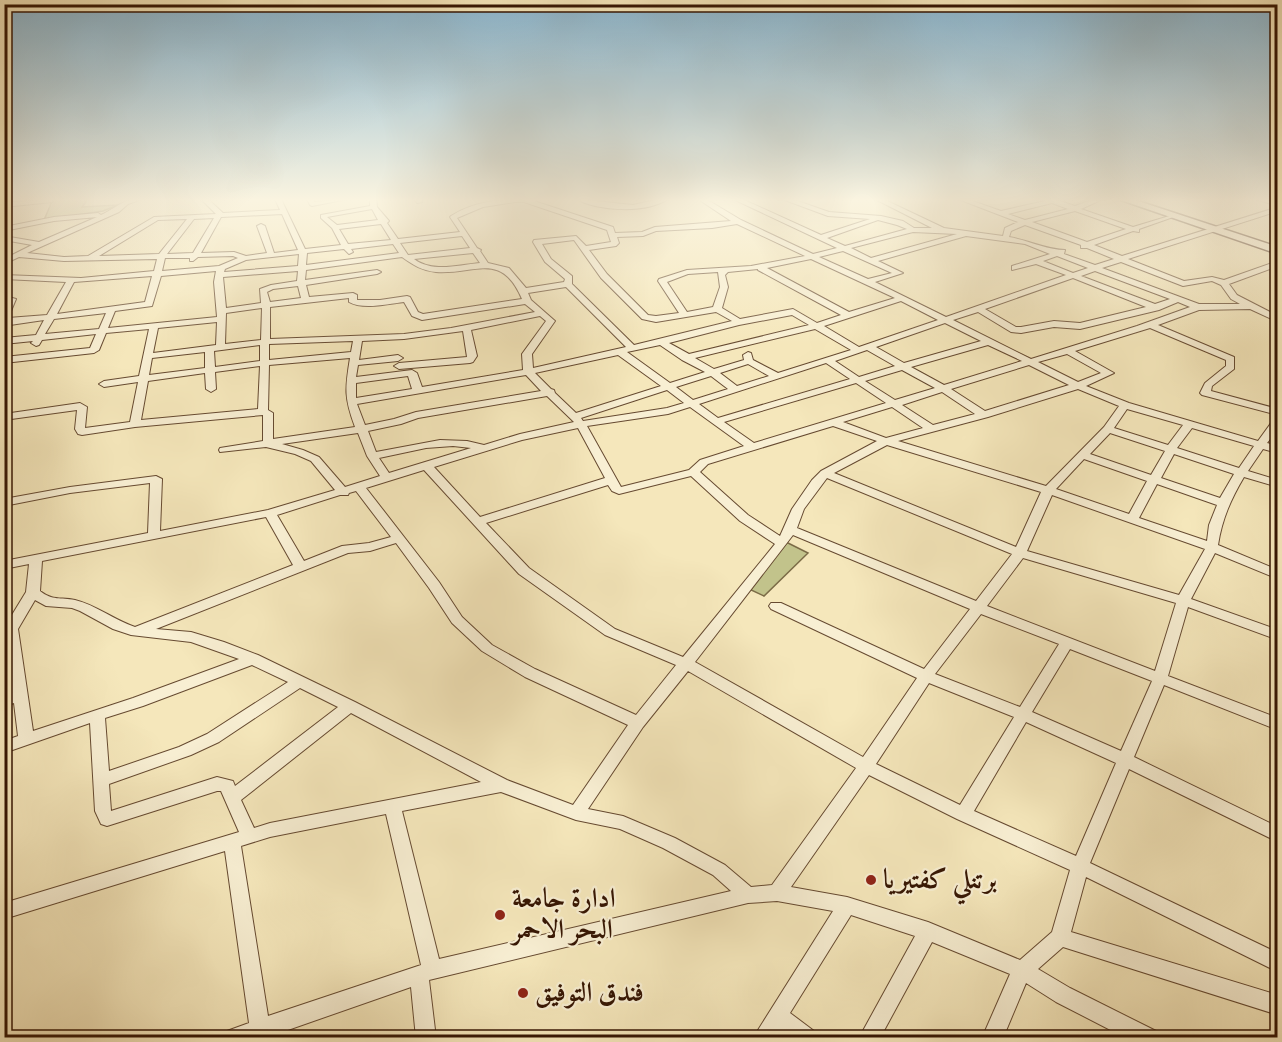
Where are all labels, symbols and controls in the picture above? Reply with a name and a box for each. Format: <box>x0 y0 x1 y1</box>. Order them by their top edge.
place label: برتنلي كفتيريا <box>883 863 997 905</box>
marker: برتنلي كفتيريا <box>864 873 878 887</box>
place label: ادارة جامعة البحر الاحمر <box>509 882 616 947</box>
marker: ادارة جامعة البحر الاحمر <box>493 908 507 922</box>
place label: فندق التوفيق <box>535 976 644 1010</box>
marker: فندق التوفيق <box>516 986 530 1000</box>

